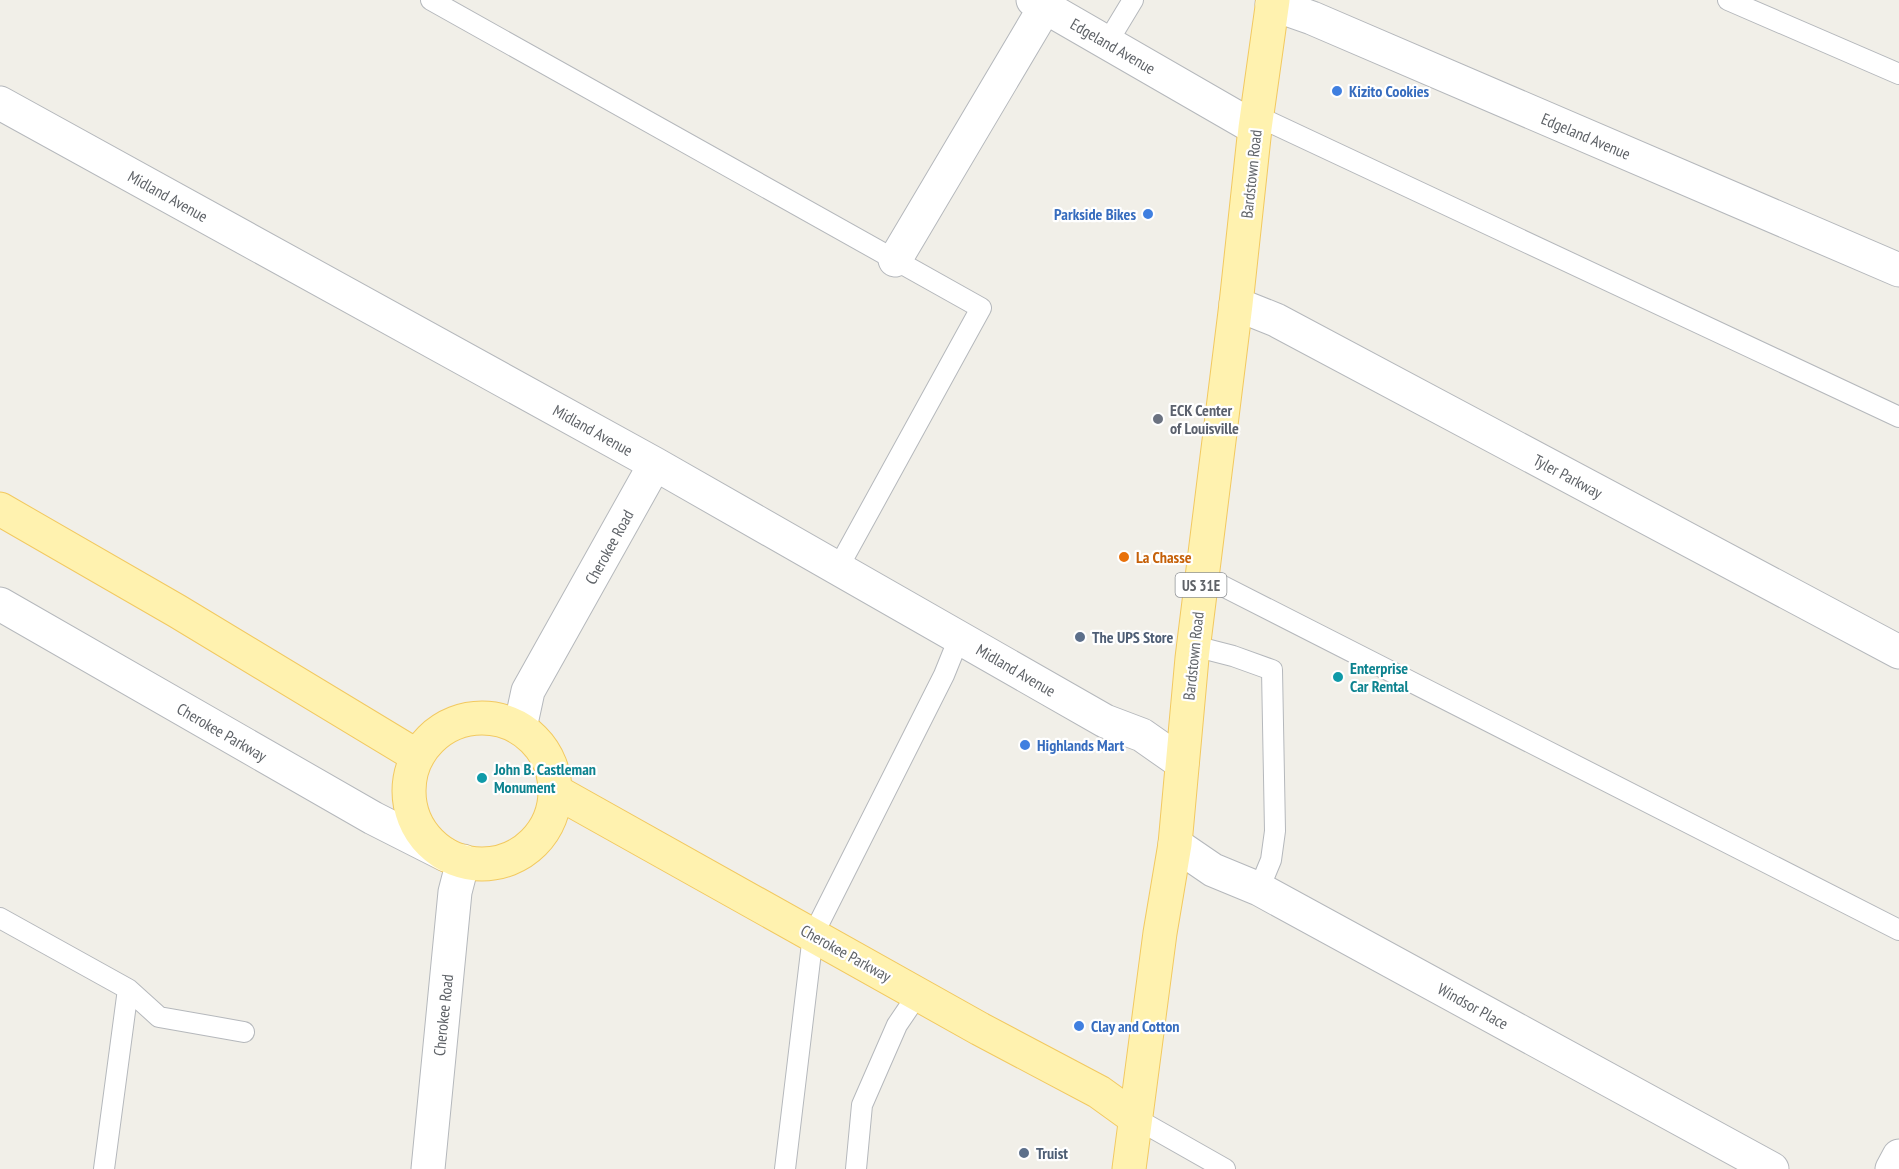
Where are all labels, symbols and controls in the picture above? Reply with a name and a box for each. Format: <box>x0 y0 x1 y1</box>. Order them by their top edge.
street label: Edgeland Avenue <box>1067 14 1159 78</box>
place label: Kizito Cookies <box>1349 81 1430 101</box>
marker: Kizito Cookies <box>1330 84 1344 98</box>
street label: Edgeland Avenue <box>1538 108 1634 164</box>
street label: Bardstown Road <box>1236 129 1266 219</box>
street label: Midland Avenue <box>125 166 211 226</box>
place label: Parkside Bikes <box>1054 204 1136 224</box>
marker: Parkside Bikes <box>1141 207 1155 221</box>
street label: Midland Avenue <box>550 400 636 460</box>
place label: ECK Center of Louisville <box>1170 400 1239 438</box>
marker: ECK Center of Louisville <box>1151 412 1165 426</box>
street label: Tyler Parkway <box>1530 450 1606 502</box>
street label: Cherokee Road <box>580 506 638 588</box>
place label: La Chasse <box>1136 547 1192 567</box>
marker: La Chasse <box>1117 550 1131 564</box>
road number: US 31E <box>1176 573 1226 597</box>
street label: Bardstown Road <box>1178 611 1208 701</box>
place label: The UPS Store <box>1092 627 1174 647</box>
marker: The UPS Store <box>1073 630 1087 644</box>
street label: Midland Avenue <box>973 639 1059 701</box>
place label: Enterprise Car Rental <box>1350 658 1408 696</box>
marker: Enterprise Car Rental <box>1331 670 1345 684</box>
street label: Cherokee Parkway <box>174 698 270 766</box>
place label: Highlands Mart <box>1037 735 1124 755</box>
marker: Highlands Mart <box>1018 738 1032 752</box>
place label: John B. Castleman Monument <box>493 759 596 797</box>
marker: John B. Castleman Monument <box>475 771 489 785</box>
street label: Cherokee Parkway <box>797 920 895 986</box>
street label: Cherokee Road <box>429 973 457 1057</box>
street label: Windsor Place <box>1434 978 1512 1034</box>
place label: Clay and Cotton <box>1091 1016 1180 1036</box>
marker: Clay and Cotton <box>1072 1019 1086 1033</box>
place label: Truist <box>1036 1143 1068 1163</box>
marker: Truist <box>1017 1146 1031 1160</box>

